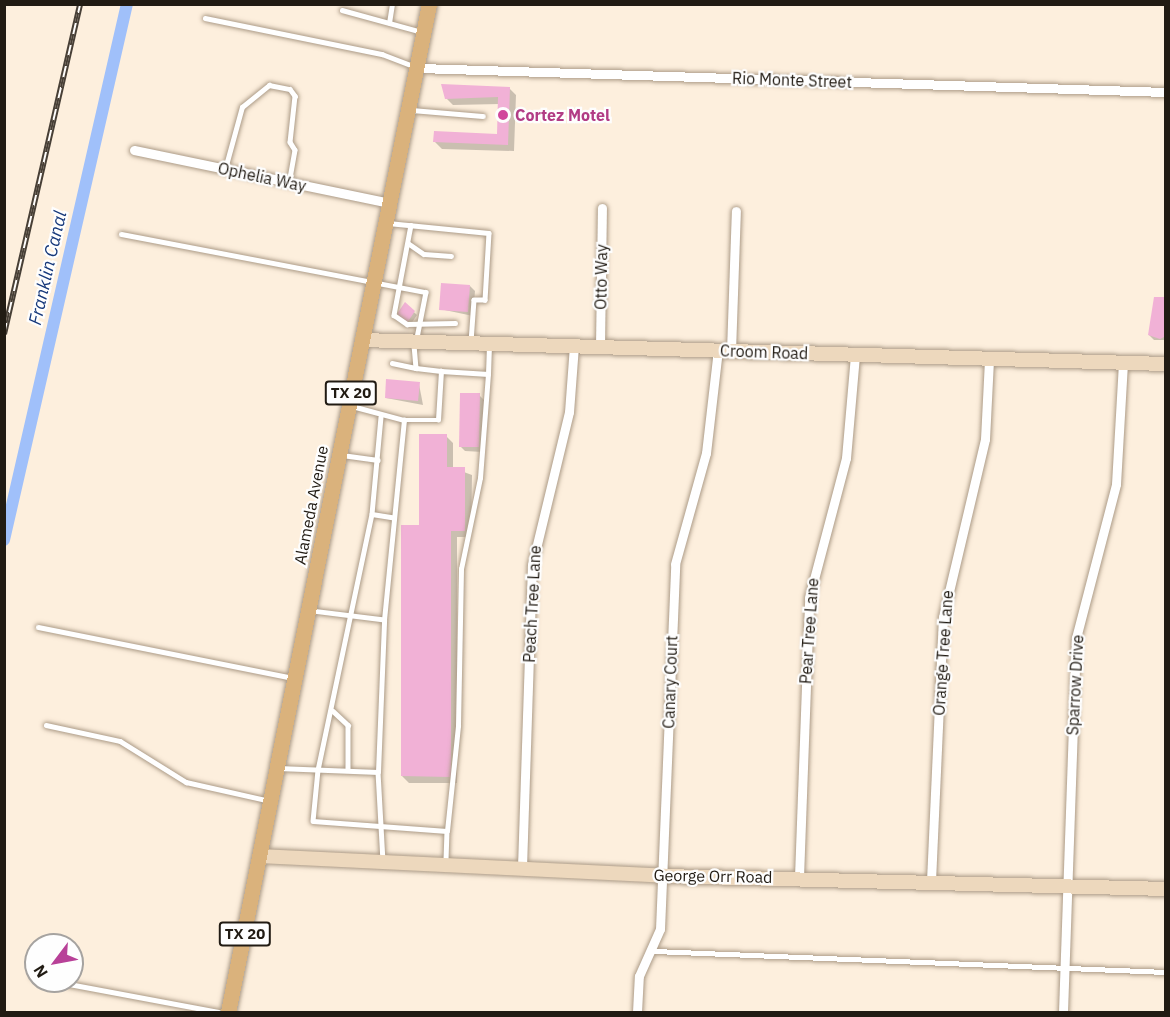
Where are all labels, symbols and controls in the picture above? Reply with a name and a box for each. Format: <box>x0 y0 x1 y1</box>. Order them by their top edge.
street label: Rio Monte Street <box>732 68 852 92</box>
place label: Cortez Motel <box>515 105 610 125</box>
marker: Cortez Motel <box>496 108 510 122</box>
street label: Ophelia Way <box>216 158 308 196</box>
water label: Franklin Canal <box>24 209 72 327</box>
street label: Otto Way <box>591 244 611 310</box>
street label: Croom Road <box>720 341 808 363</box>
road number: TX 20 <box>324 381 378 405</box>
street label: Alameda Avenue <box>290 444 332 566</box>
street label: Peach Tree Lane <box>519 545 545 663</box>
street label: Pear Tree Lane <box>796 577 822 685</box>
street label: Orange Tree Lane <box>929 590 957 716</box>
street label: Sparrow Drive <box>1063 634 1087 736</box>
street label: Canary Court <box>659 635 681 729</box>
street label: George Orr Road <box>653 865 773 887</box>
road number: TX 20 <box>218 922 272 946</box>
north arrow <box>24 933 84 993</box>
text: N <box>29 961 52 982</box>

